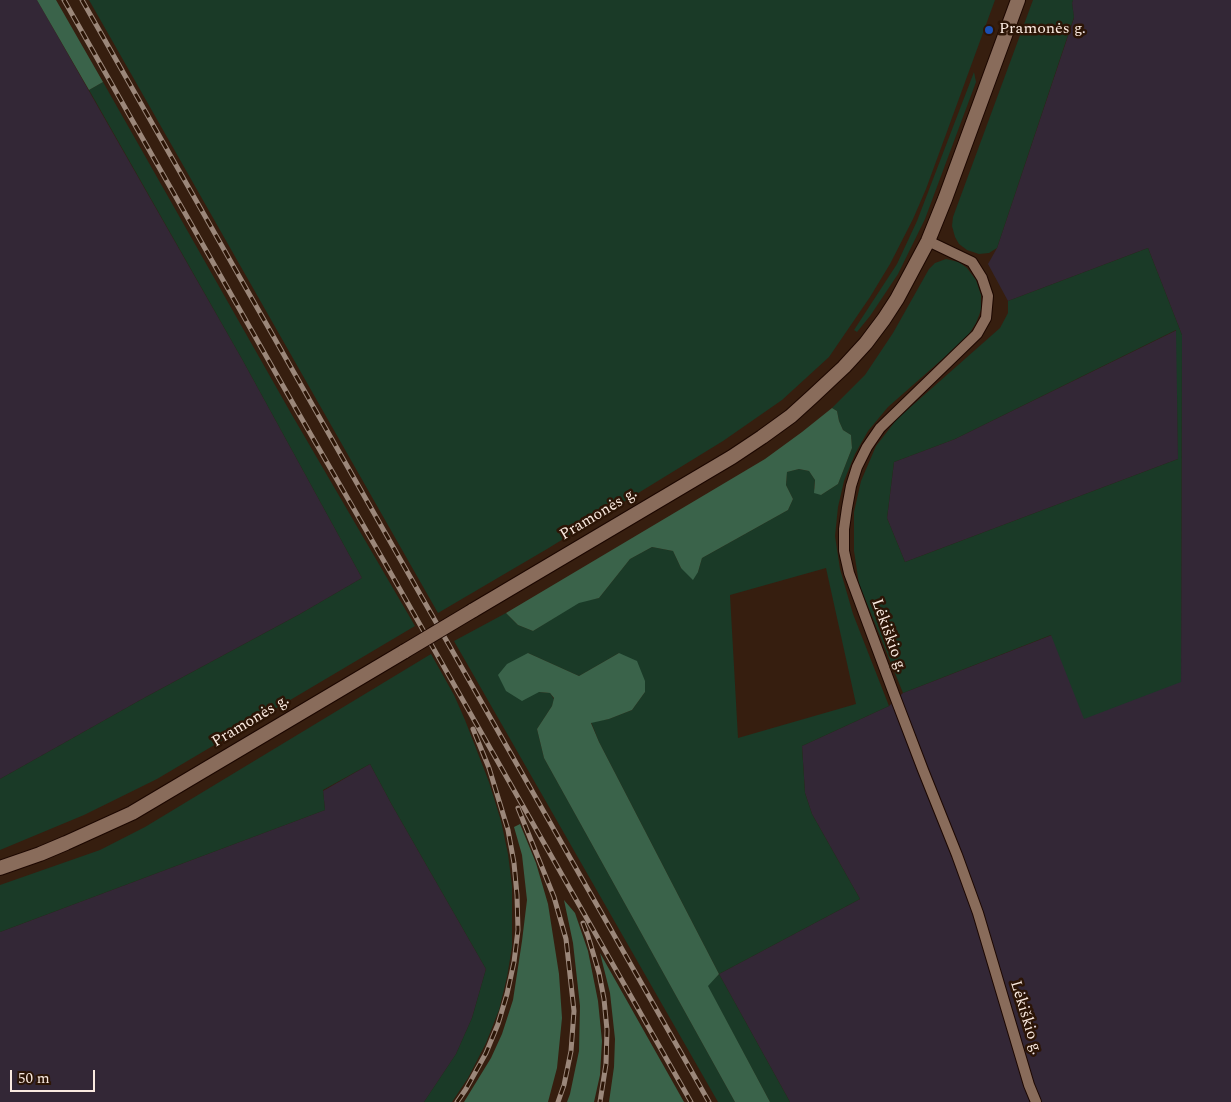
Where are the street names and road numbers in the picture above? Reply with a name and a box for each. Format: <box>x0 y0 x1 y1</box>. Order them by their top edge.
street label: Pramonės g. <box>557 484 641 546</box>
street label: Lėkiškio g. <box>866 597 910 675</box>
street label: Pramonės g. <box>209 691 293 753</box>
street label: Lėkiškio g. <box>1005 979 1045 1057</box>

